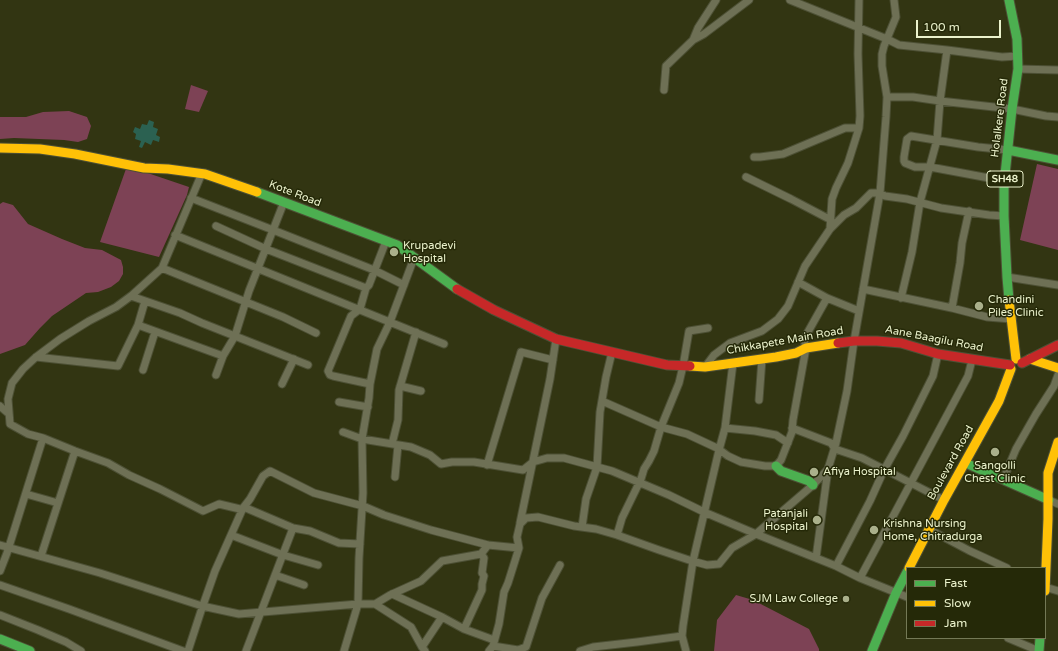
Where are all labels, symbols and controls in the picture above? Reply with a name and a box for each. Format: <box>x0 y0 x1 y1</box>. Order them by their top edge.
scale bar <box>918 12 1003 38</box>
text: 100 m <box>923 20 960 34</box>
street label: Holalkere Road <box>989 78 1011 158</box>
road number: SH48 <box>987 171 1023 187</box>
street label: Kote Road <box>267 178 323 210</box>
place label: Krupadevi Hospital <box>403 239 456 265</box>
marker: Krupadevi Hospital <box>388 246 400 258</box>
place label: Chandini Piles Clinic <box>988 293 1044 319</box>
marker: Chandini Piles Clinic <box>973 300 985 312</box>
street label: Aane Baagilu Road <box>884 323 984 355</box>
street label: Chikkapete Main Road <box>726 324 844 358</box>
street label: Boulevard Road <box>925 423 977 503</box>
marker: Sangolli Chest Clinic <box>989 446 1001 458</box>
place label: Sangolli Chest Clinic <box>964 459 1026 485</box>
place label: Afiya Hospital <box>823 465 896 479</box>
marker: Afiya Hospital <box>808 466 820 478</box>
place label: Patanjali Hospital <box>763 507 808 533</box>
marker: Patanjali Hospital <box>811 514 823 526</box>
place label: Krishna Nursing Home, Chitradurga <box>883 517 982 543</box>
marker: Krishna Nursing Home, Chitradurga <box>868 524 880 536</box>
legend <box>906 567 1046 639</box>
text: Fast <box>944 576 967 590</box>
place label: SJM Law College <box>750 592 838 606</box>
marker: SJM Law College <box>841 594 851 604</box>
text: Slow <box>944 596 971 610</box>
text: Jam <box>944 616 967 630</box>

